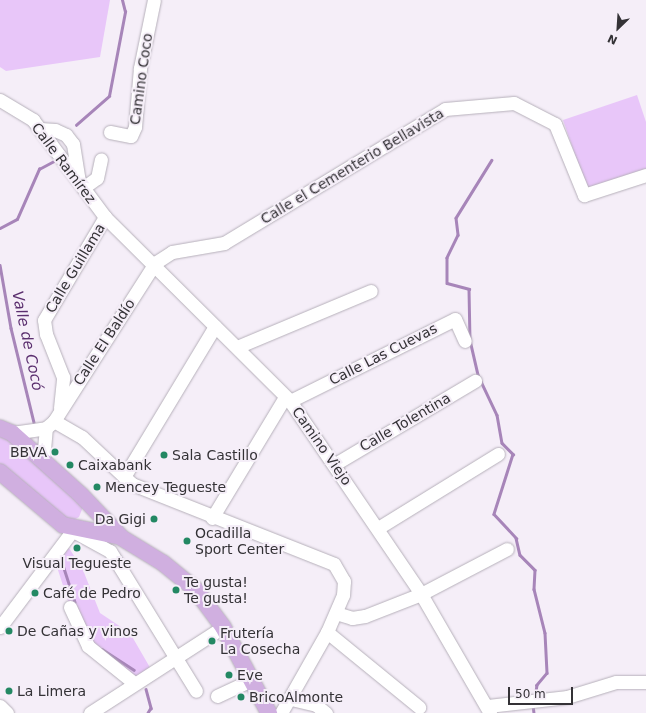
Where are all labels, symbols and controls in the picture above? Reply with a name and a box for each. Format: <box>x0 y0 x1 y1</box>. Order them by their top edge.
north arrow <box>598 8 638 48</box>
text: N <box>606 31 620 47</box>
street label: Camino Coco <box>126 32 156 126</box>
street label: Calle el Cementerio Bellavista <box>257 105 447 227</box>
street label: Calle Ramírez <box>28 120 100 206</box>
street label: Calle Guillama <box>42 220 108 316</box>
water label: Valle de Cocó <box>8 290 46 392</box>
street label: Calle El Baldío <box>70 296 138 388</box>
street label: Calle Las Cuevas <box>326 320 440 388</box>
street label: Calle Tolentina <box>357 389 453 455</box>
street label: Camino Viejo <box>289 404 355 488</box>
place label: BBVA <box>10 444 47 460</box>
marker: BBVA <box>50 447 60 457</box>
place label: Sala Castillo <box>172 447 258 463</box>
marker: Sala Castillo <box>159 450 169 460</box>
place label: Caixabank <box>78 457 152 473</box>
marker: Caixabank <box>65 460 75 470</box>
place label: Mencey Tegueste <box>105 479 226 495</box>
marker: Mencey Tegueste <box>92 482 102 492</box>
place label: Da Gigi <box>95 511 146 527</box>
marker: Da Gigi <box>149 514 159 524</box>
place label: Ocadilla Sport Center <box>195 525 284 558</box>
marker: Ocadilla Sport Center <box>182 536 192 546</box>
marker: Visual Tegueste <box>72 543 82 553</box>
place label: Visual Tegueste <box>23 555 131 571</box>
place label: Te gusta! Te gusta! <box>184 574 248 606</box>
place label: Café de Pedro <box>43 585 141 601</box>
marker: Te gusta! Te gusta! <box>171 585 181 595</box>
marker: Café de Pedro <box>30 588 40 598</box>
place label: De Cañas y vinos <box>17 623 138 639</box>
place label: Frutería La Cosecha <box>220 625 300 658</box>
marker: De Cañas y vinos <box>4 626 14 636</box>
marker: Frutería La Cosecha <box>207 636 217 646</box>
place label: Eve <box>237 667 263 683</box>
marker: Eve <box>224 670 234 680</box>
scale bar <box>510 679 575 705</box>
place label: La Limera <box>17 683 86 699</box>
marker: La Limera <box>4 686 14 696</box>
text: 50 m <box>515 687 546 701</box>
place label: BricoAlmonte <box>249 689 343 705</box>
marker: BricoAlmonte <box>236 692 246 702</box>

